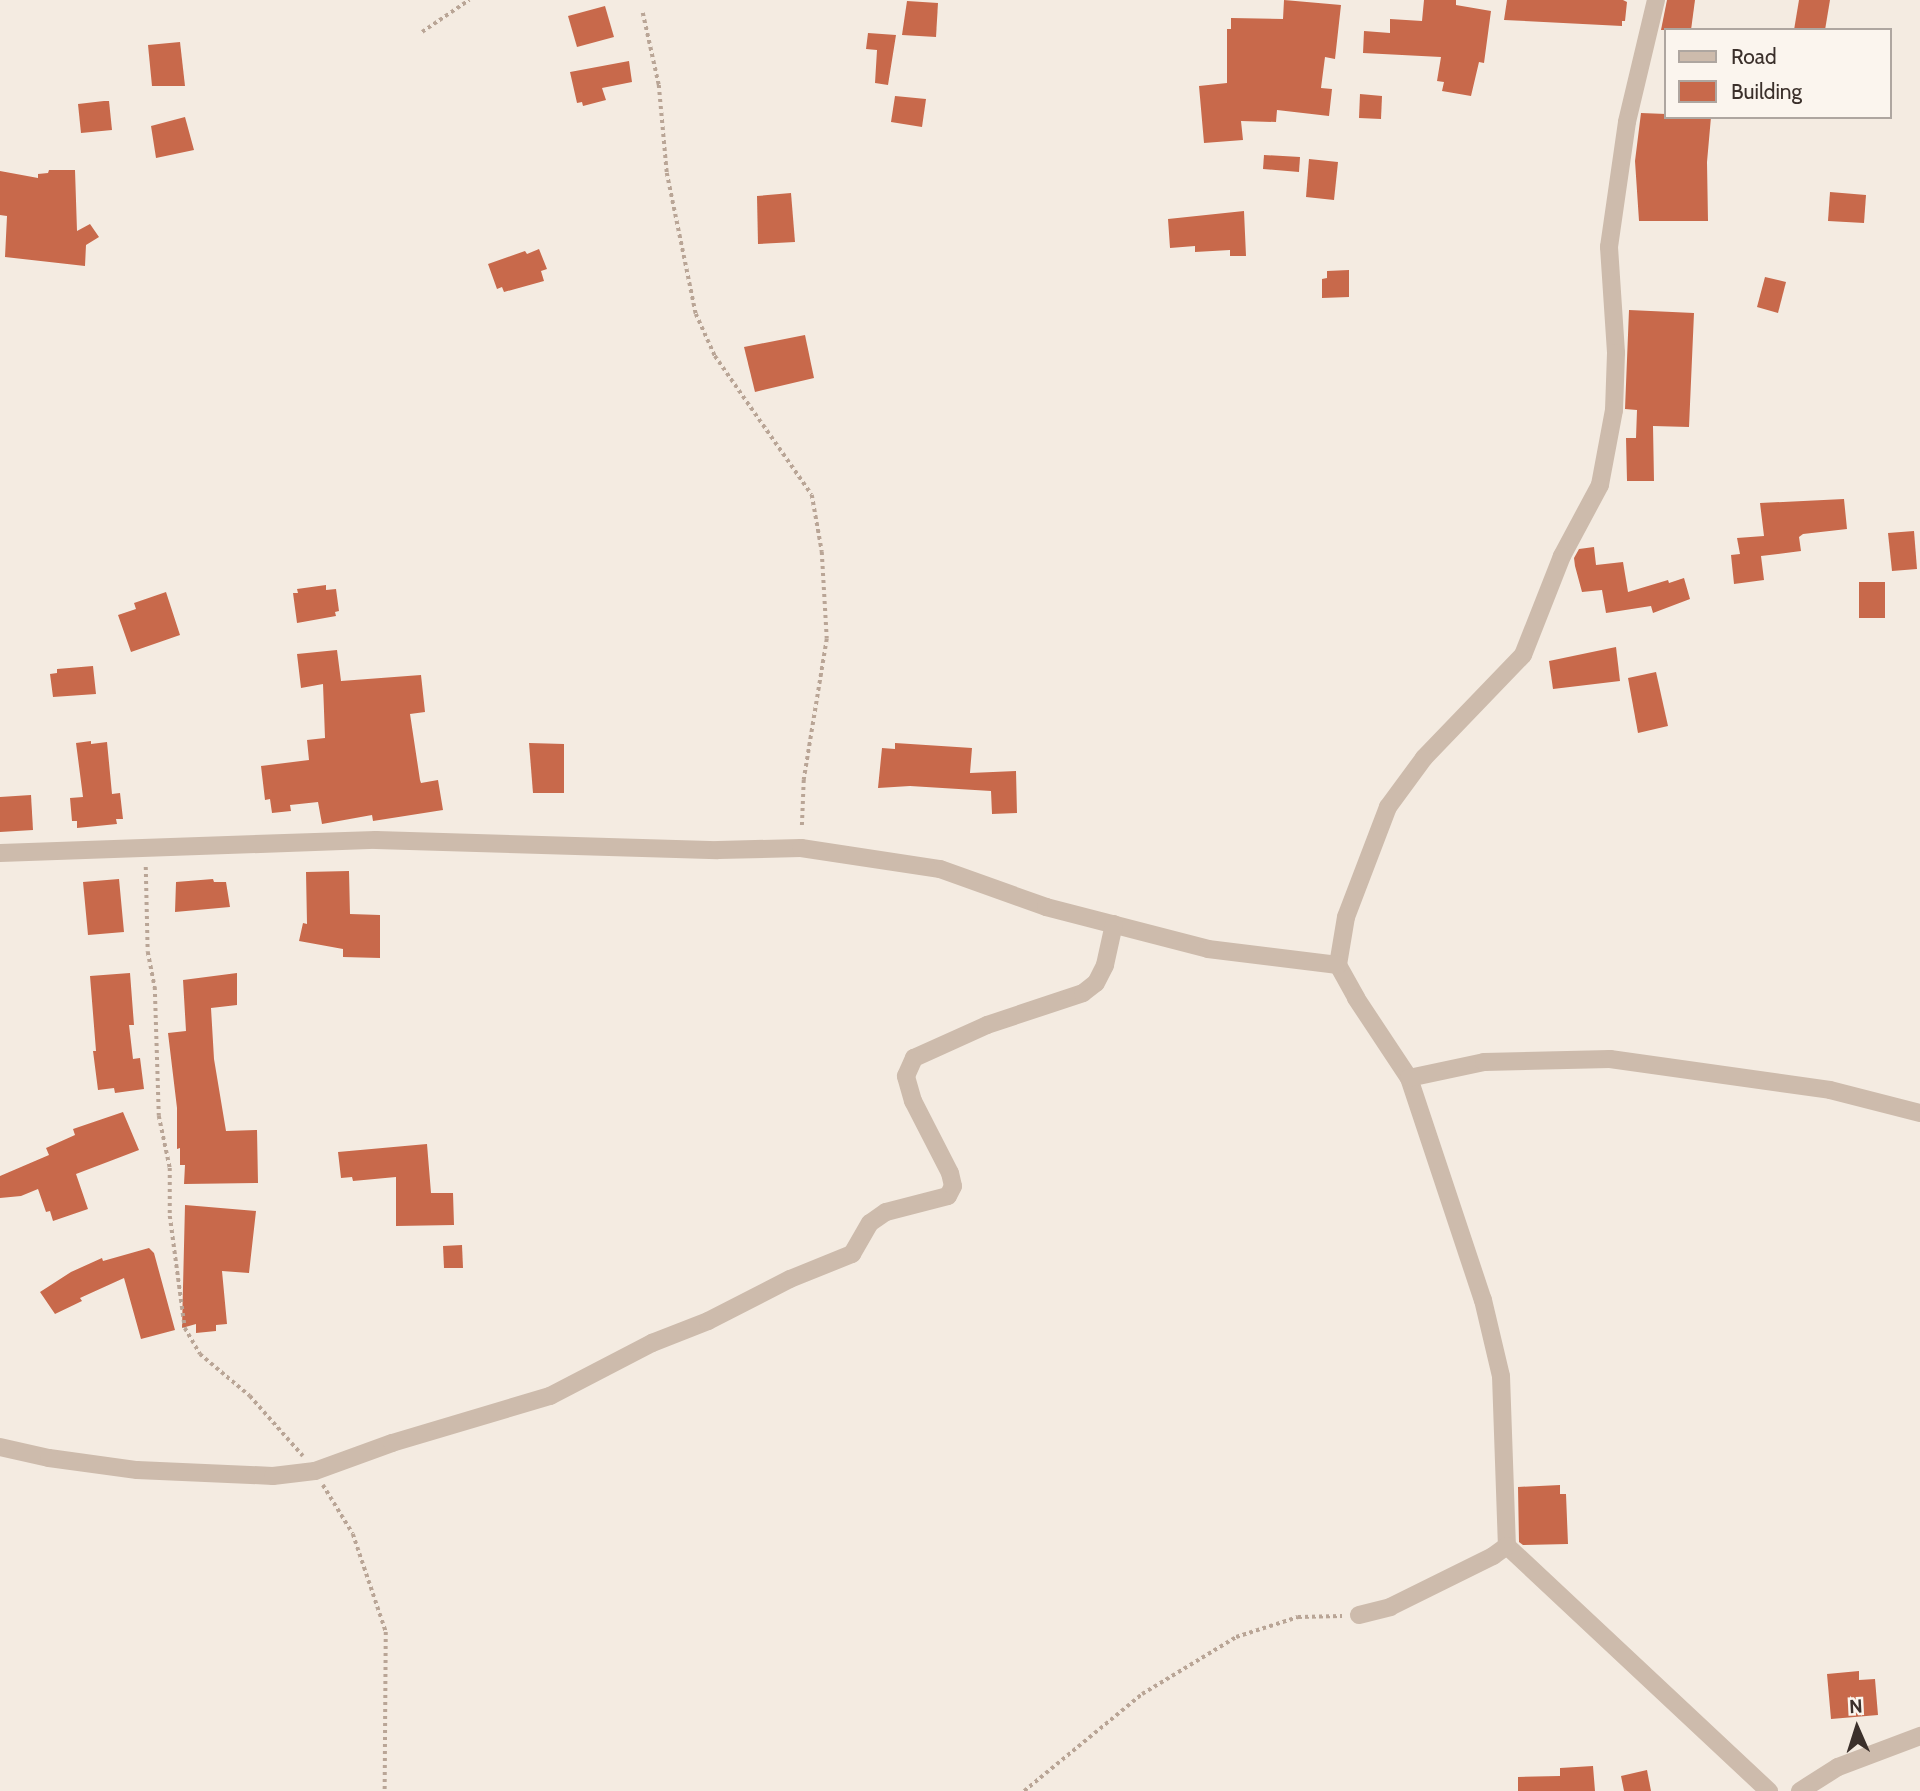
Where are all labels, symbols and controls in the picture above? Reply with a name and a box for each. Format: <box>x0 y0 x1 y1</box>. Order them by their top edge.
legend <box>1664 28 1892 119</box>
text: Road <box>1731 44 1777 69</box>
text: Building <box>1731 79 1802 104</box>
north arrow <box>1822 1693 1892 1763</box>
text: N <box>1849 1695 1863 1718</box>

